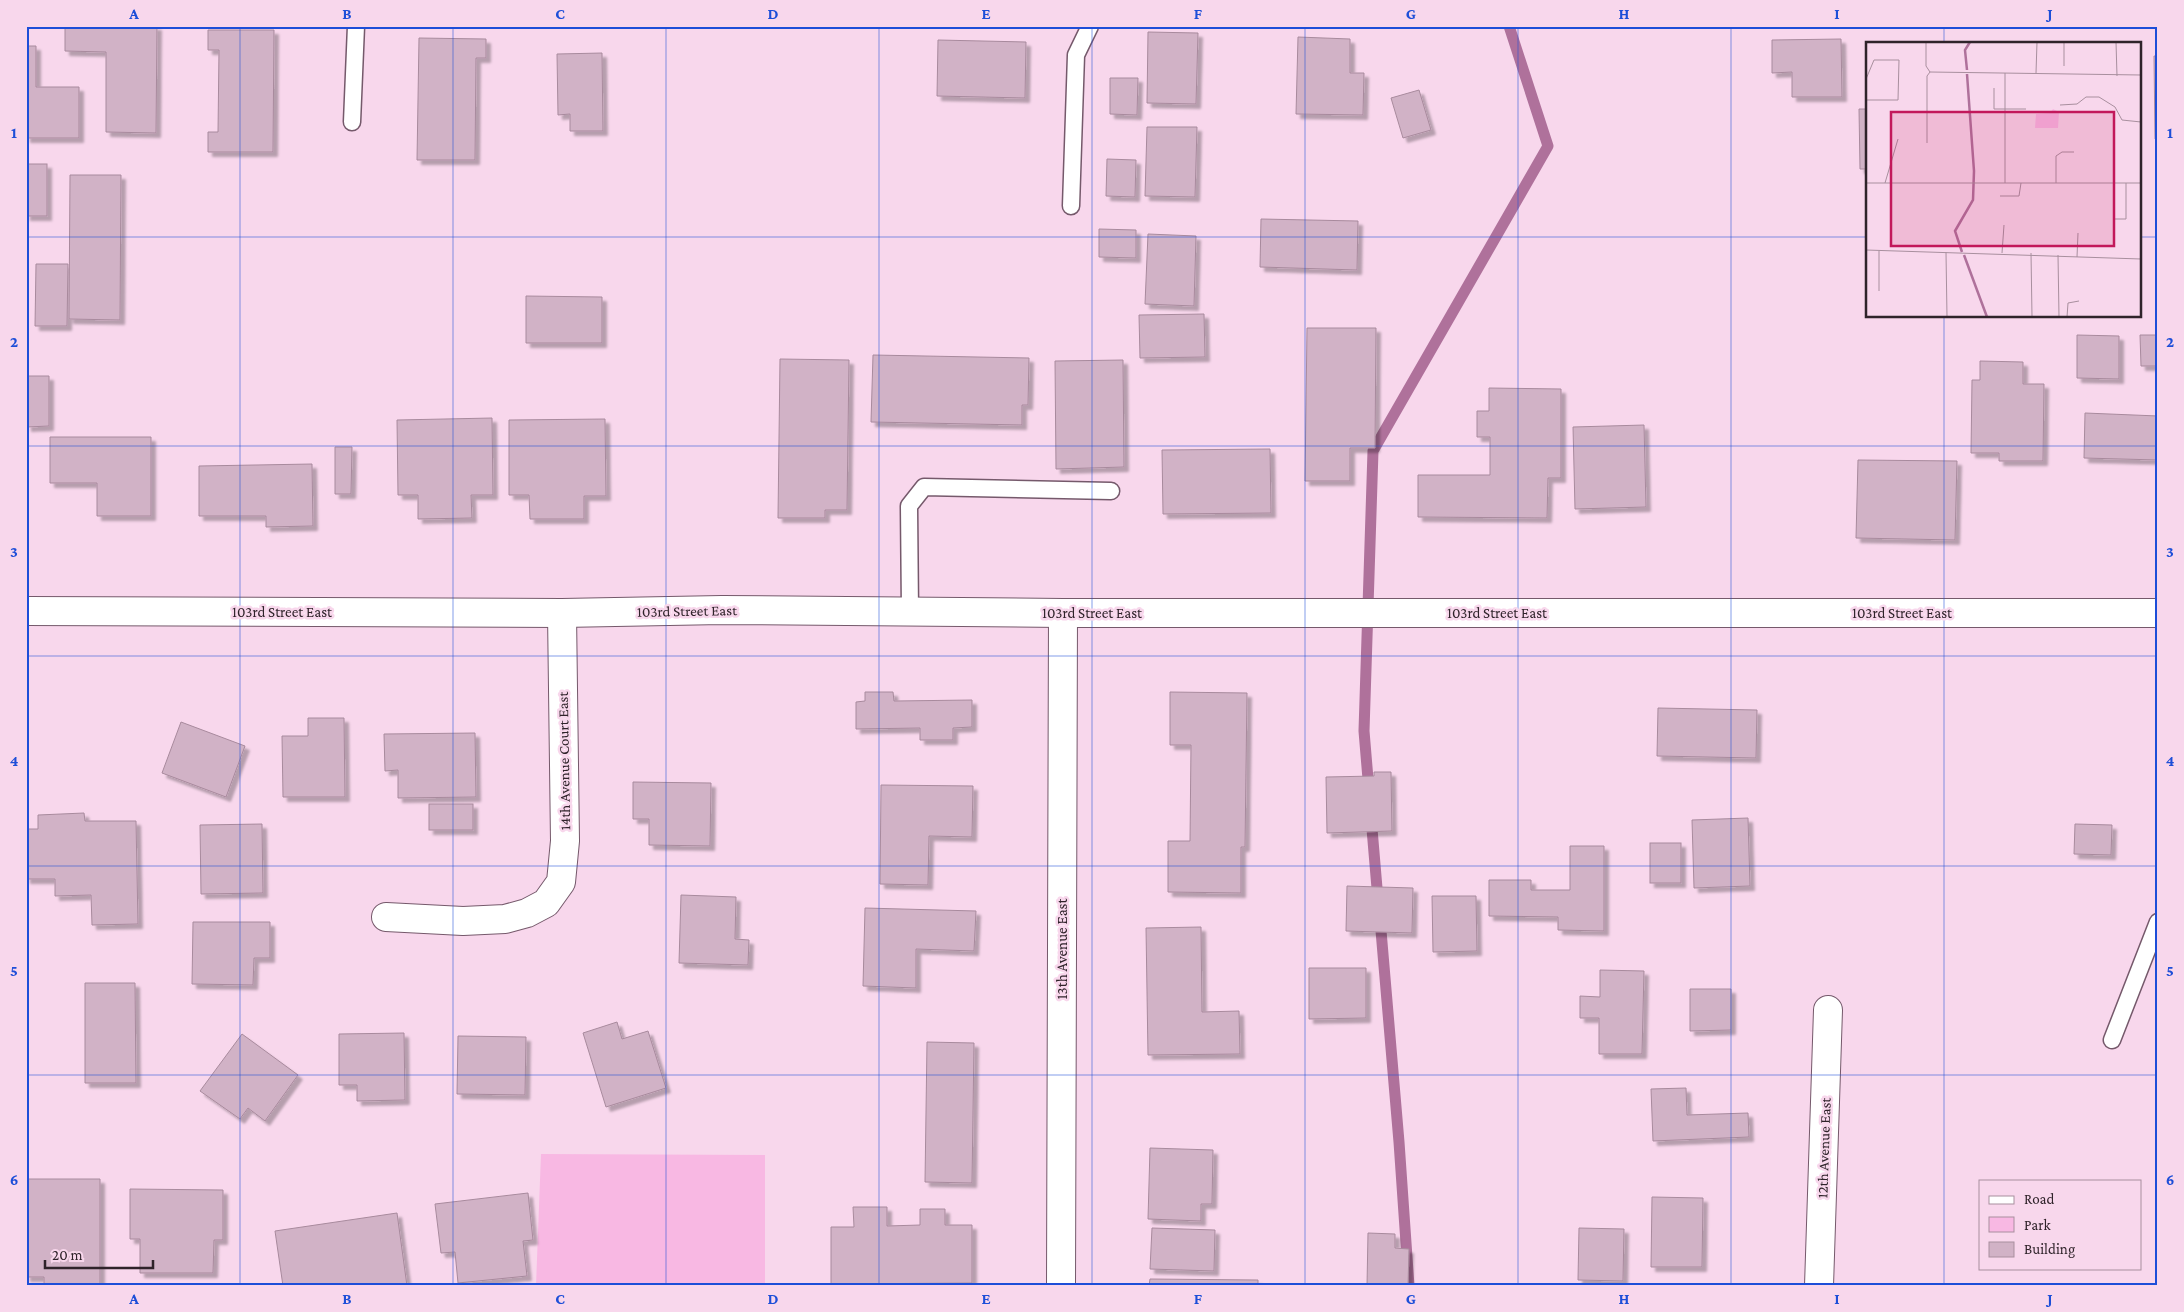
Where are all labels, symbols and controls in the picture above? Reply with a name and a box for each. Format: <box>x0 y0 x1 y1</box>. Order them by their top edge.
text: A <box>128 5 139 22</box>
text: B <box>342 5 352 22</box>
text: C <box>555 5 565 22</box>
text: D <box>767 5 779 22</box>
text: E <box>981 5 991 22</box>
text: F <box>1194 5 1203 22</box>
text: G <box>1406 5 1416 22</box>
text: H <box>1619 5 1630 22</box>
text: I <box>1834 5 1840 22</box>
text: J <box>2045 5 2053 22</box>
inset map <box>1866 42 2142 318</box>
text: 1 <box>11 124 17 141</box>
text: 1 <box>2167 124 2173 141</box>
text: 2 <box>10 333 18 350</box>
text: 2 <box>2166 333 2174 350</box>
text: 3 <box>10 543 18 560</box>
text: 3 <box>2166 543 2174 560</box>
street label: 103rd Street East <box>637 602 738 620</box>
street label: 103rd Street East <box>232 604 333 620</box>
street label: 103rd Street East <box>1042 605 1143 621</box>
street label: 103rd Street East <box>1447 605 1548 621</box>
street label: 103rd Street East <box>1852 605 1953 621</box>
street label: 14th Avenue Court East <box>555 690 573 830</box>
text: 4 <box>10 752 19 769</box>
text: 4 <box>2166 752 2175 769</box>
street label: 13th Avenue East <box>1054 898 1070 999</box>
text: 5 <box>10 962 18 979</box>
text: 5 <box>2166 962 2174 979</box>
street label: 12th Avenue East <box>1814 1096 1834 1199</box>
text: 6 <box>10 1171 18 1188</box>
text: 6 <box>2166 1171 2174 1188</box>
legend <box>1979 1180 2142 1270</box>
text: Road <box>2024 1191 2055 1207</box>
text: Park <box>2024 1217 2051 1233</box>
scale bar <box>45 1237 152 1269</box>
text: Building <box>2024 1241 2075 1258</box>
text: 20 m <box>52 1247 83 1263</box>
text: A <box>128 1290 139 1307</box>
text: B <box>342 1290 352 1307</box>
text: C <box>555 1290 565 1307</box>
text: D <box>767 1290 779 1307</box>
text: E <box>981 1290 991 1307</box>
text: F <box>1194 1290 1203 1307</box>
text: G <box>1406 1290 1416 1307</box>
text: H <box>1619 1290 1630 1307</box>
text: I <box>1834 1290 1840 1307</box>
text: J <box>2045 1290 2053 1307</box>

